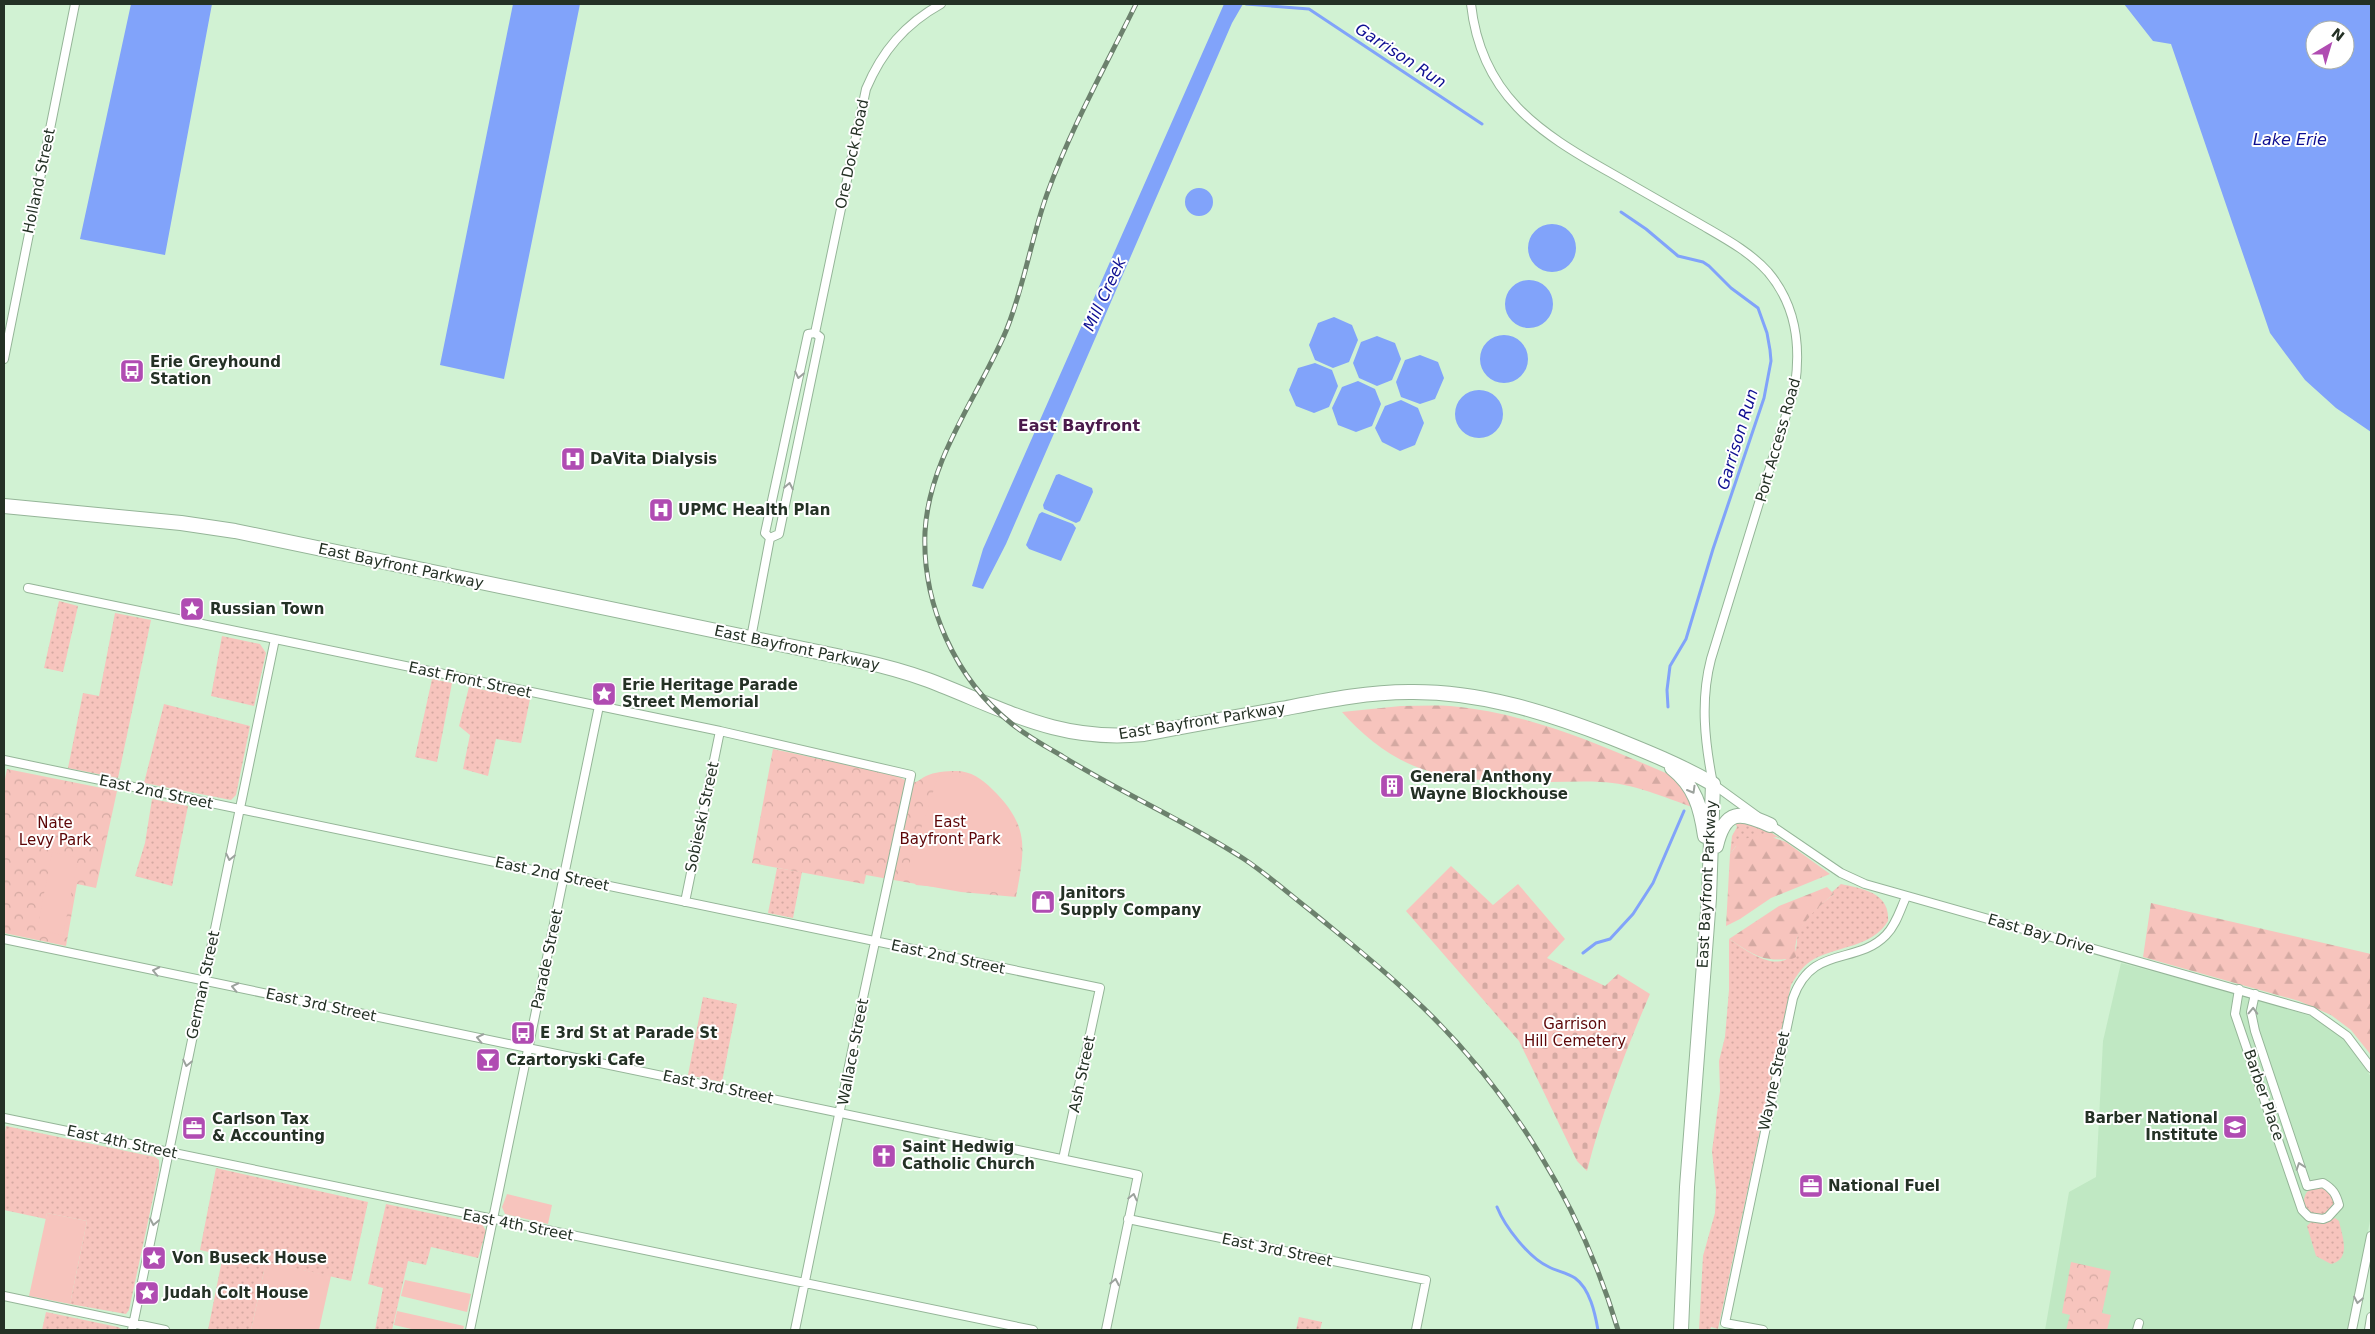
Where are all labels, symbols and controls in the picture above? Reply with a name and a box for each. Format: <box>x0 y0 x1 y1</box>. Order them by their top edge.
water label: Garrison Run <box>1352 19 1450 92</box>
north arrow <box>2305 20 2355 70</box>
text: N <box>2328 25 2348 45</box>
street label: Ore Dock Road <box>832 97 872 211</box>
street label: Holland Street <box>19 127 59 235</box>
water label: Lake Erie <box>2253 130 2327 149</box>
water label: Mill Creek <box>1079 254 1130 334</box>
place label: Erie Greyhound Station <box>150 353 281 388</box>
bus stop icon: Erie Greyhound Station <box>119 358 145 384</box>
one-way arrow <box>795 370 805 379</box>
street label: Port Access Road <box>1752 376 1804 504</box>
water label: Garrison Run <box>1713 386 1762 492</box>
district label: East Bayfront <box>1018 416 1140 435</box>
hospital icon: DaVita Dialysis <box>560 446 586 472</box>
place label: DaVita Dialysis <box>590 450 717 468</box>
one-way arrow <box>784 481 794 490</box>
hospital icon: UPMC Health Plan <box>648 497 674 523</box>
place label: UPMC Health Plan <box>678 501 830 519</box>
street label: East Bayfront Parkway <box>317 540 485 592</box>
place icon: Russian Town <box>179 596 205 622</box>
place label: Russian Town <box>210 600 324 618</box>
street label: East Bayfront Parkway <box>713 622 881 674</box>
street label: East Front Street <box>407 658 533 702</box>
place label: Erie Heritage Parade Street Memorial <box>622 676 798 711</box>
place icon: Erie Heritage Parade Street Memorial <box>591 681 617 707</box>
street label: East Bayfront Parkway <box>1117 699 1287 743</box>
street label: Sobieski Street <box>681 760 723 874</box>
place label: General Anthony Wayne Blockhouse <box>1410 768 1568 803</box>
street label: East 2nd Street <box>97 771 215 813</box>
building icon: General Anthony Wayne Blockhouse <box>1379 773 1405 799</box>
one-way arrow <box>1686 785 1696 794</box>
street label: East Bayfront Parkway <box>1694 799 1720 969</box>
park label: East Bayfront Park <box>899 813 1001 848</box>
park label: Nate Levy Park <box>19 814 91 849</box>
one-way arrow <box>225 852 235 861</box>
street label: East 2nd Street <box>493 853 611 895</box>
place label: Janitors Supply Company <box>1059 884 1202 919</box>
shop icon: Janitors Supply Company <box>1030 889 1056 915</box>
street label: Parade Street <box>528 907 566 1011</box>
street label: East Bay Drive <box>1986 910 2096 958</box>
street label: German Street <box>183 929 223 1041</box>
street label: East 2nd Street <box>889 936 1007 978</box>
one-way arrow <box>151 966 160 976</box>
one-way arrow <box>231 982 239 993</box>
street label: East 3rd Street <box>264 985 378 1026</box>
street label: Wallace Street <box>834 997 872 1107</box>
one-way arrow <box>2247 1007 2258 1015</box>
park label: Garrison Hill Cemetery <box>1524 1015 1626 1050</box>
bus stop icon: E 3rd St at Parade St <box>510 1020 536 1046</box>
place label: E 3rd St at Parade St <box>540 1024 717 1042</box>
street label: Wayne Street <box>1755 1030 1793 1132</box>
one-way arrow <box>475 1033 484 1044</box>
street label: Ash Street <box>1065 1034 1099 1114</box>
bar icon: Czartoryski Cafe <box>475 1047 501 1073</box>
street label: Barber Place <box>2240 1047 2288 1143</box>
place label: Czartoryski Cafe <box>506 1051 645 1069</box>
one-way arrow <box>182 1058 192 1067</box>
street label: East 3rd Street <box>661 1067 775 1108</box>
place label: Barber National Institute <box>2084 1109 2218 1144</box>
place label: Carlson Tax & Accounting <box>212 1110 325 1145</box>
school or university icon: Barber National Institute <box>2222 1114 2248 1140</box>
office icon: Carlson Tax & Accounting <box>181 1115 207 1141</box>
street label: East 4th Street <box>65 1122 179 1163</box>
place label: Saint Hedwig Catholic Church <box>902 1138 1035 1173</box>
church icon: Saint Hedwig Catholic Church <box>871 1143 897 1169</box>
one-way arrow <box>2296 1162 2306 1171</box>
office icon: National Fuel <box>1798 1173 1824 1199</box>
place label: National Fuel <box>1828 1177 1940 1195</box>
one-way arrow <box>1127 1193 1138 1202</box>
street label: East 4th Street <box>461 1205 575 1245</box>
one-way arrow <box>149 1217 160 1226</box>
street label: East 3rd Street <box>1220 1230 1334 1271</box>
place icon: Von Buseck House <box>141 1245 167 1271</box>
place label: Von Buseck House <box>172 1249 327 1267</box>
one-way arrow <box>1110 1278 1120 1287</box>
place icon: Judah Colt House <box>134 1280 160 1306</box>
place label: Judah Colt House <box>163 1284 309 1302</box>
one-way arrow <box>2354 1296 2364 1305</box>

